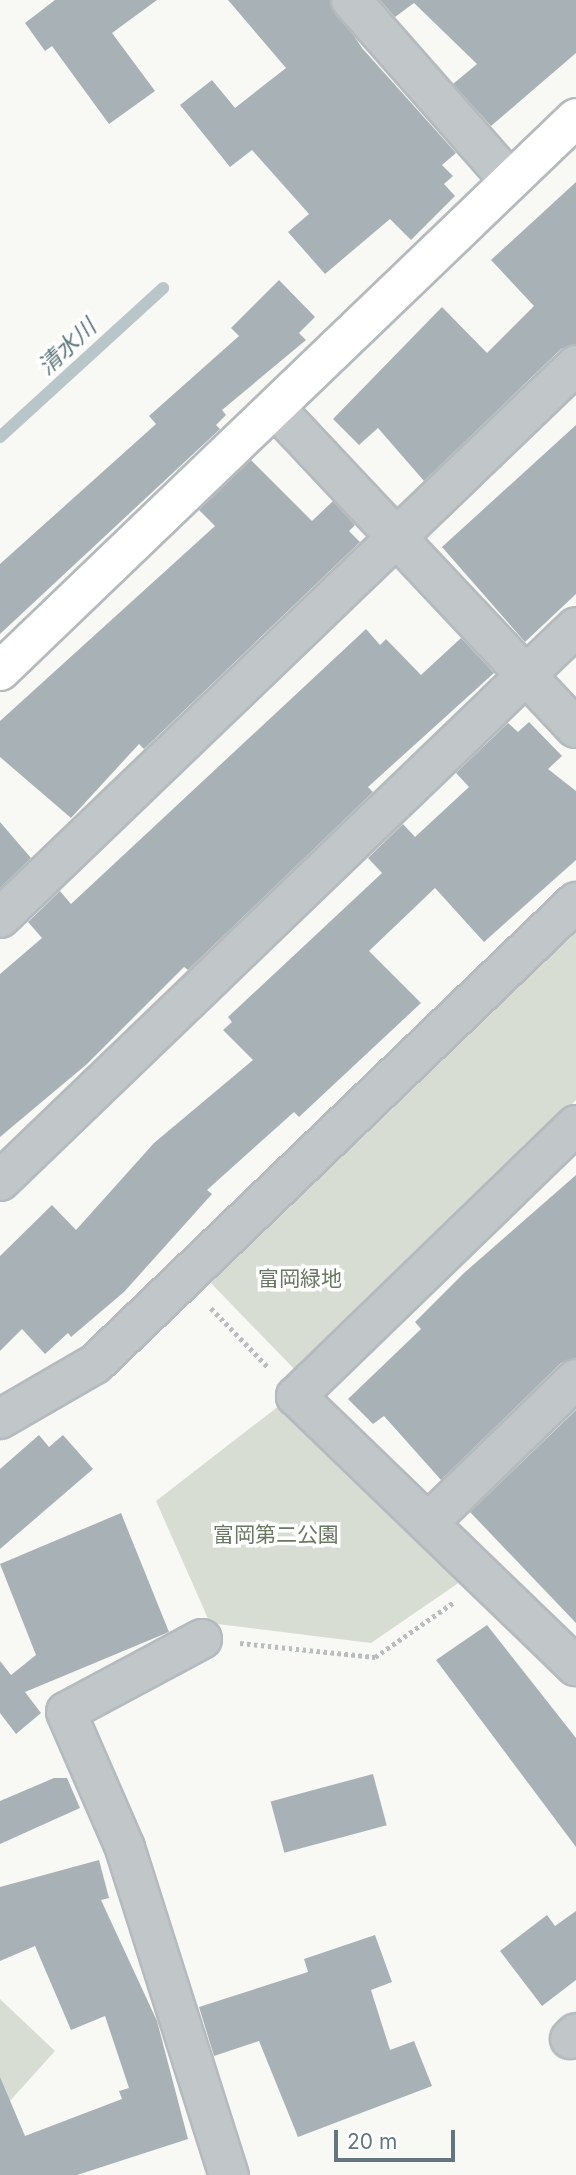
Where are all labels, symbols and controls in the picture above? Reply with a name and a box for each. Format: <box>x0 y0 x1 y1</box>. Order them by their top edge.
water label: 清水川 <box>32 313 102 381</box>
park label: 富岡緑地 <box>258 1266 342 1292</box>
park label: 富岡第二公園 <box>213 1522 339 1548</box>
scale bar <box>338 2116 459 2160</box>
text: 20 m <box>347 2129 397 2154</box>

